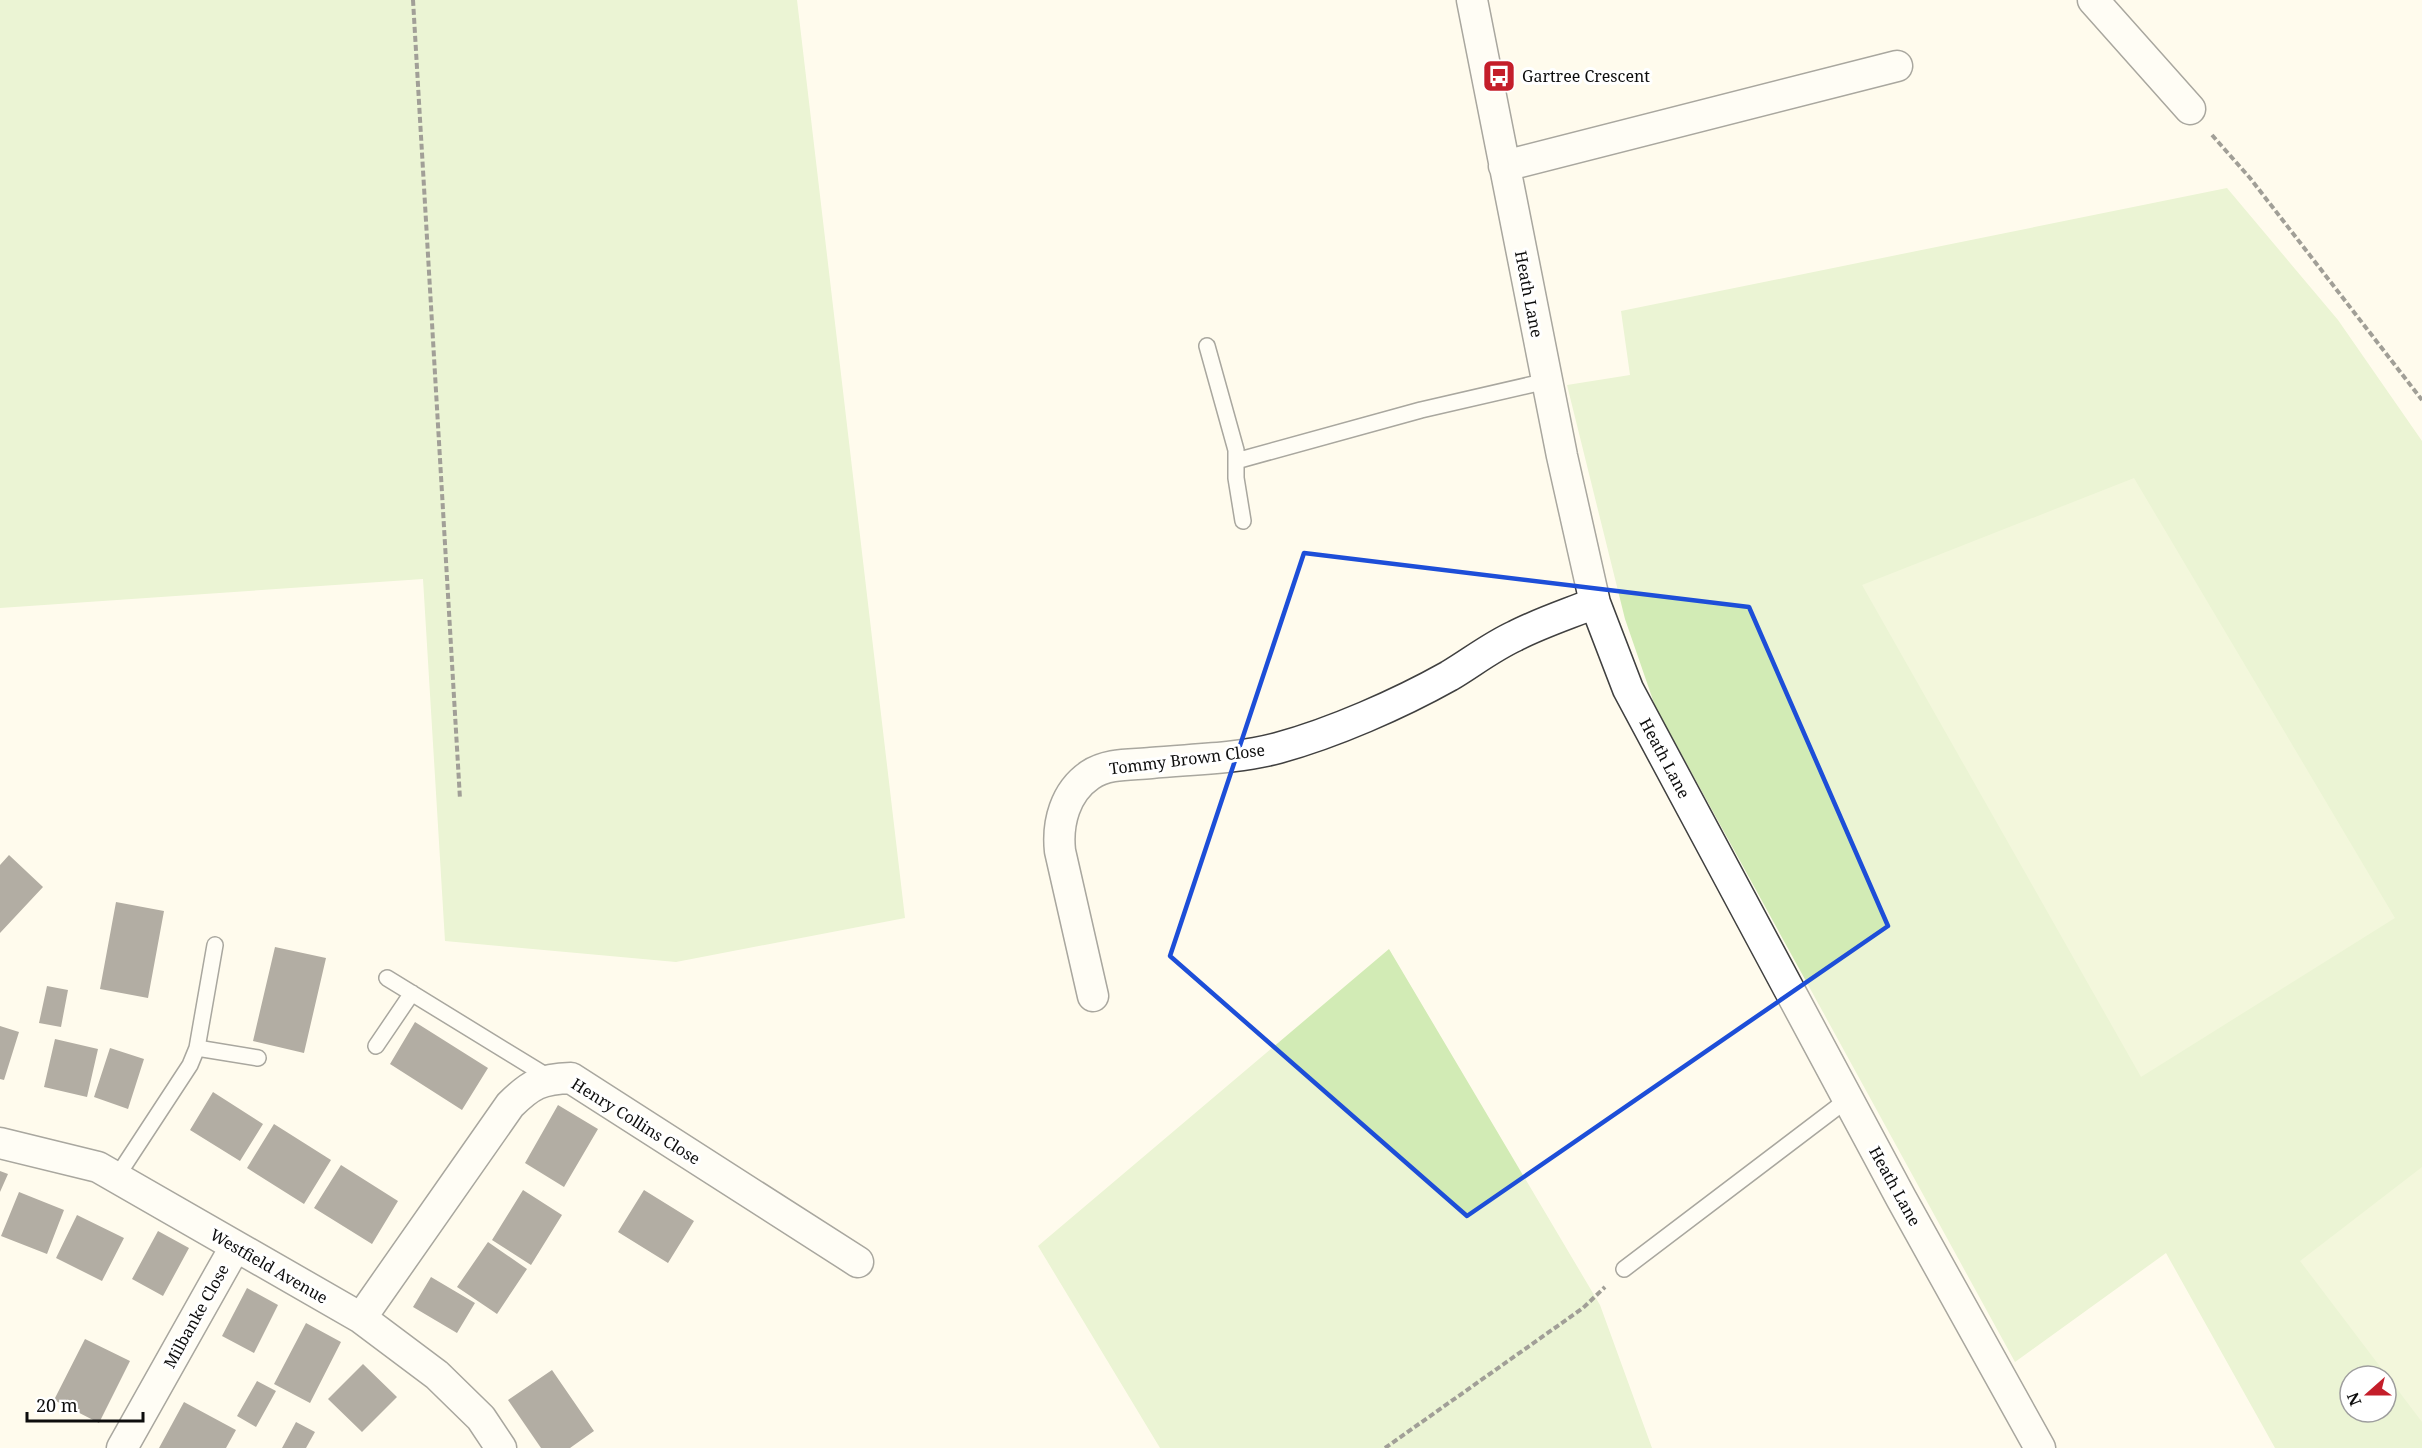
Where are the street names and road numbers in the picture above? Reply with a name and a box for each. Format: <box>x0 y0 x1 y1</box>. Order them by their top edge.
street label: Heath Lane <box>1510 249 1548 339</box>
street label: Heath Lane <box>1635 714 1695 802</box>
street label: Tommy Brown Close <box>1108 739 1266 779</box>
street label: Henry Collins Close <box>567 1072 705 1170</box>
street label: Heath Lane <box>1864 1142 1926 1230</box>
street label: Westfield Avenue <box>206 1223 332 1309</box>
street label: Milbanke Close <box>158 1260 234 1372</box>

